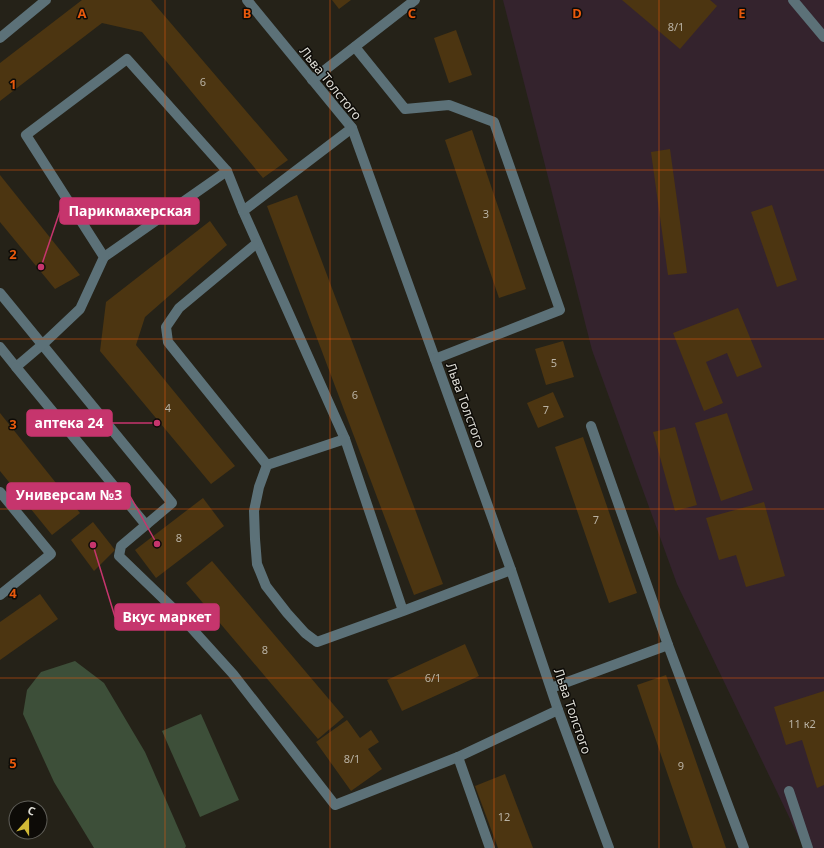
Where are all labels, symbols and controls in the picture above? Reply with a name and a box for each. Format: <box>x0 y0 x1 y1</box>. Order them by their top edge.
text: A <box>78 4 87 22</box>
text: B <box>243 4 251 22</box>
text: C <box>408 4 416 22</box>
text: D <box>572 4 582 22</box>
text: E <box>738 4 746 22</box>
house number: 8/1 <box>668 19 684 34</box>
street label: Льва Толстого <box>296 43 366 124</box>
house number: 6 <box>200 74 206 89</box>
text: 1 <box>9 75 17 93</box>
callout: Парикмахерская <box>60 198 199 224</box>
text: Парикмахерская <box>68 201 192 220</box>
house number: 3 <box>483 206 489 221</box>
text: 2 <box>9 245 17 263</box>
house number: 5 <box>551 355 557 370</box>
street label: Льва Толстого <box>442 360 490 450</box>
house number: 6 <box>352 387 358 402</box>
house number: 4 <box>165 400 172 415</box>
house number: 7 <box>543 402 549 417</box>
callout: аптека 24 <box>27 410 112 436</box>
text: аптека 24 <box>35 413 103 432</box>
text: 3 <box>9 415 17 433</box>
callout: Универсам №3 <box>7 483 130 509</box>
text: Универсам №3 <box>16 485 122 504</box>
house number: 7 <box>593 512 599 527</box>
house number: 8 <box>176 530 182 545</box>
text: 4 <box>9 584 17 602</box>
callout: Вкус маркет <box>115 604 219 630</box>
text: Вкус маркет <box>123 607 211 626</box>
house number: 8 <box>262 642 268 657</box>
street label: Льва Толстого <box>550 666 596 756</box>
house number: 6/1 <box>425 670 441 685</box>
house number: 11 к2 <box>788 716 816 731</box>
house number: 8/1 <box>344 751 360 766</box>
text: 5 <box>9 754 17 772</box>
house number: 9 <box>678 758 684 773</box>
north arrow <box>8 800 48 840</box>
text: С <box>26 802 38 818</box>
house number: 12 <box>498 809 510 824</box>

